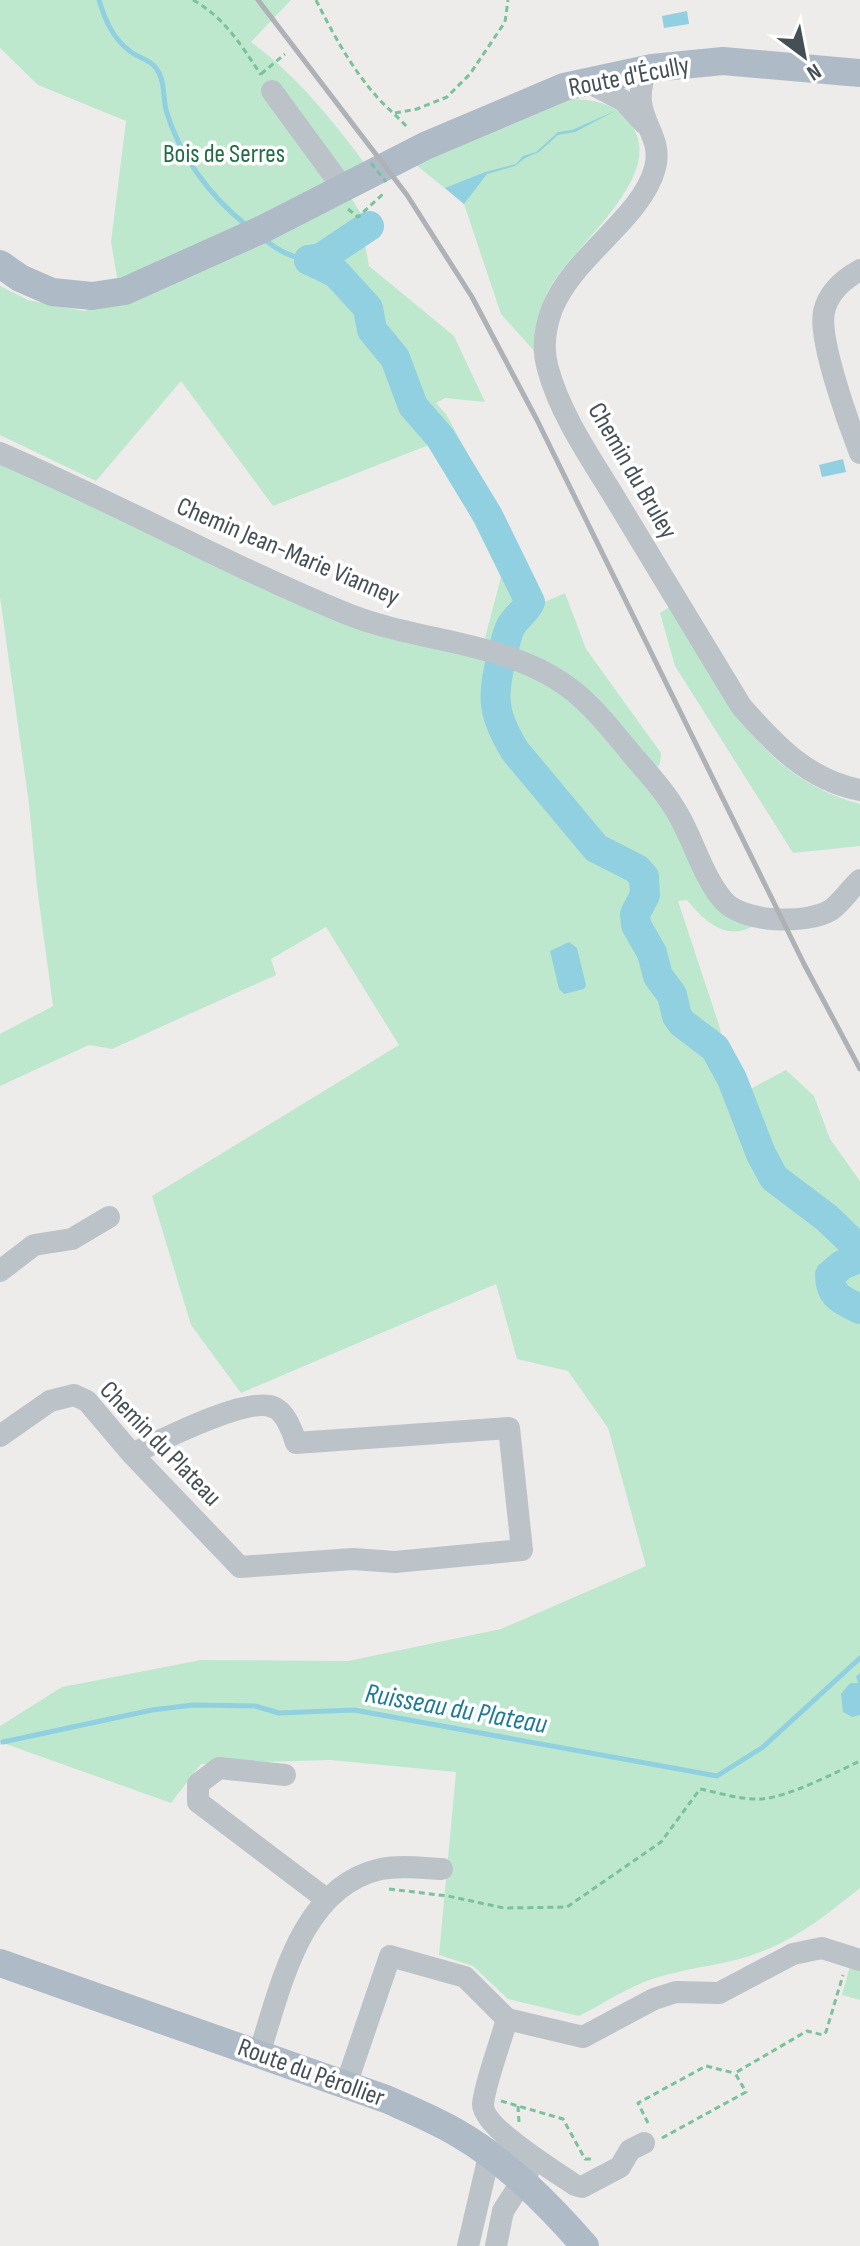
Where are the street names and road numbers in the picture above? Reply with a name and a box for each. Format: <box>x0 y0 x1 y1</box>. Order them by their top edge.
street label: Route d'Écully <box>566 50 692 104</box>
street label: Chemin du Bruley <box>581 397 683 545</box>
street label: Chemin Jean-Marie Vianney <box>172 491 404 613</box>
street label: Chemin du Plateau <box>93 1375 227 1513</box>
street label: Route du Pérollier <box>233 2032 389 2114</box>

